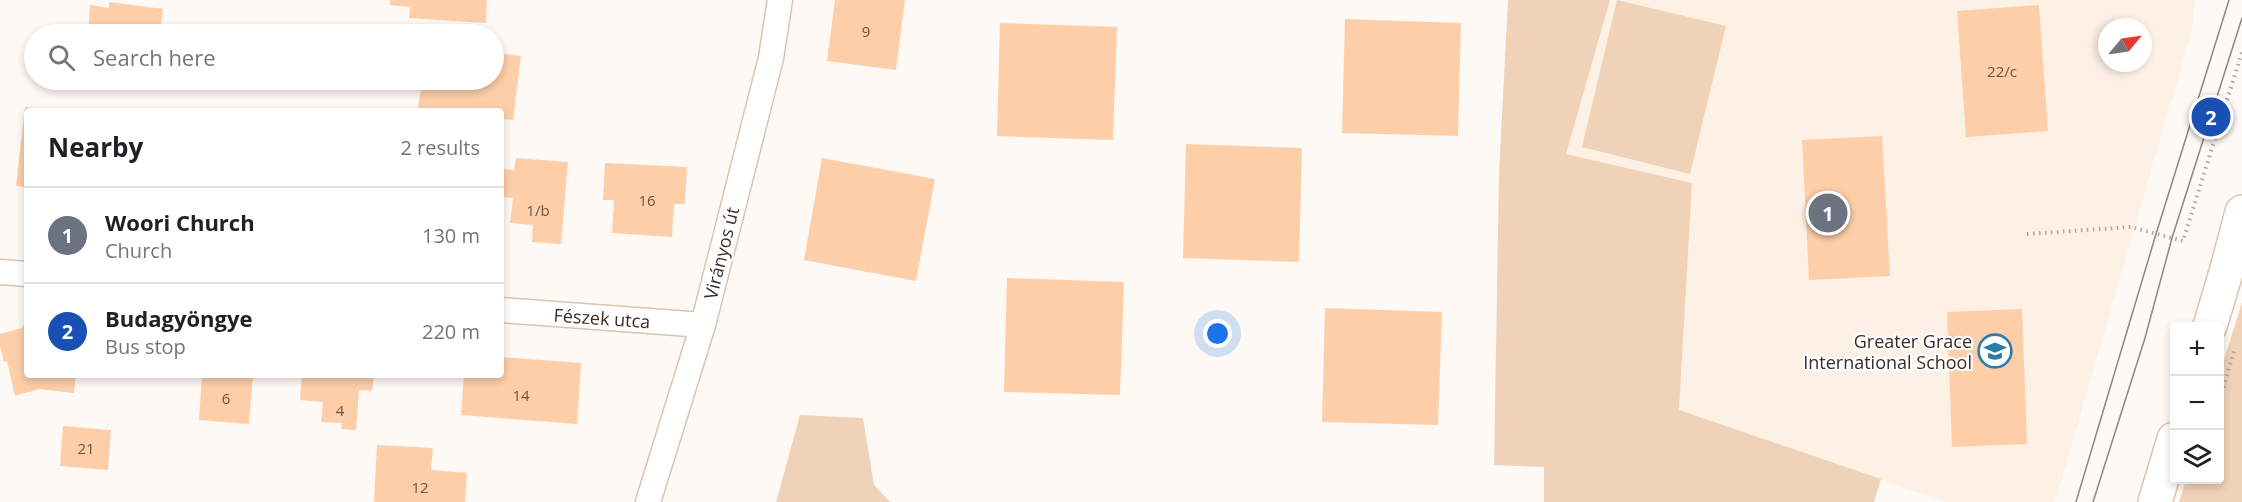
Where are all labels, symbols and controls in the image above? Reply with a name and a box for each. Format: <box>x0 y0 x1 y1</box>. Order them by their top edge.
north arrow <box>2098 18 2152 72</box>
house number: 9 <box>862 21 870 41</box>
search box <box>24 24 504 90</box>
icon: search <box>45 41 78 74</box>
text: Search here <box>93 42 216 72</box>
house number: 22/c <box>1987 61 2017 81</box>
pin: 2 <box>2192 94 2230 140</box>
text: Nearby <box>48 129 143 165</box>
text: 2 results <box>400 134 480 161</box>
house number: 16 <box>638 190 656 210</box>
pin: 1 <box>1808 190 1848 236</box>
house number: 1/b <box>526 200 550 220</box>
street label: Virányos út <box>698 204 744 302</box>
text: Woori Church <box>105 207 255 237</box>
text: 1 <box>62 222 73 249</box>
text: 130 m <box>422 222 480 249</box>
text: Church <box>105 237 172 264</box>
text: Budagyöngye <box>105 303 252 333</box>
street label: Fészek utca <box>553 303 651 333</box>
text: 2 <box>62 318 73 345</box>
text: 220 m <box>422 318 480 345</box>
your location <box>1203 319 1232 348</box>
map controls <box>2170 322 2224 484</box>
button: + <box>2170 322 2224 376</box>
place label: Greater Grace International School <box>1803 329 1972 374</box>
text: Bus stop <box>105 333 186 360</box>
school or university icon: Greater Grace International School <box>1977 333 2013 369</box>
button: − <box>2170 376 2224 430</box>
house number: 14 <box>512 385 530 405</box>
house number: 6 <box>222 388 230 408</box>
house number: 4 <box>336 400 345 420</box>
button: layers <box>2170 430 2224 484</box>
house number: 21 <box>77 438 95 458</box>
house number: 12 <box>411 477 429 497</box>

